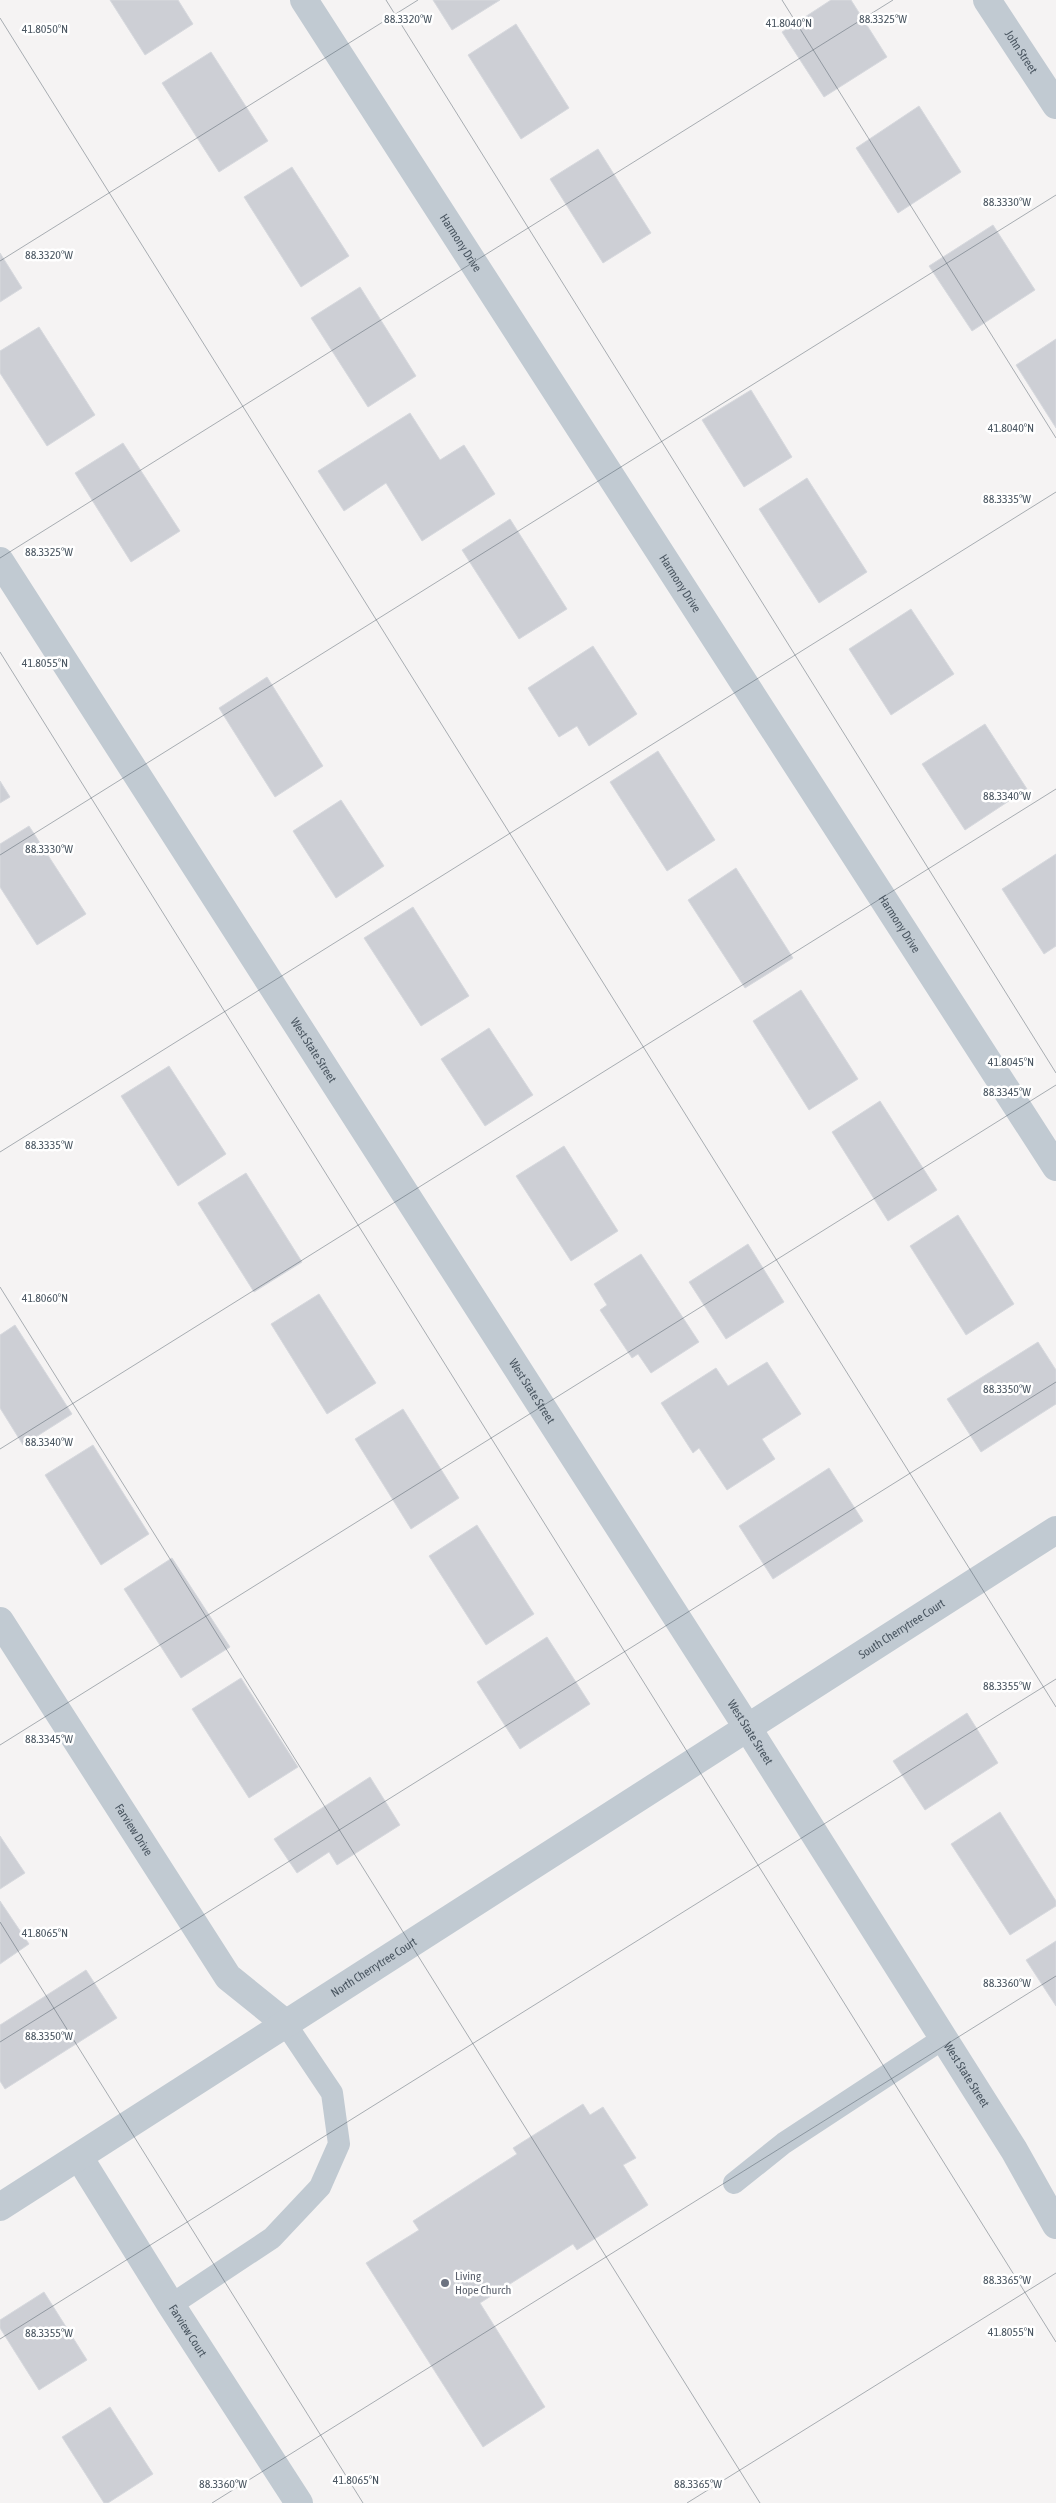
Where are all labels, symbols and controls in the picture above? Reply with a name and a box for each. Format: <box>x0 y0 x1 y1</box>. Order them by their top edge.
text: 88.3320°W <box>384 12 432 26</box>
text: 88.3325°W <box>859 12 907 26</box>
text: 41.8040°N <box>766 16 812 30</box>
text: 41.8050°N <box>22 22 68 36</box>
street label: John Street <box>1002 27 1041 77</box>
text: 88.3330°W <box>983 195 1031 209</box>
street label: Harmony Drive <box>437 211 484 275</box>
text: 88.3320°W <box>25 248 73 262</box>
text: 41.8040°N <box>988 421 1034 435</box>
text: 88.3335°W <box>983 492 1031 506</box>
text: 88.3325°W <box>25 545 73 559</box>
street label: Harmony Drive <box>656 552 704 615</box>
text: 41.8055°N <box>22 656 68 670</box>
text: 88.3340°W <box>983 789 1031 803</box>
text: 88.3330°W <box>25 842 73 856</box>
street label: Harmony Drive <box>875 892 923 955</box>
street label: West State Street <box>288 1015 340 1086</box>
text: 41.8045°N <box>988 1055 1034 1069</box>
text: 88.3345°W <box>983 1085 1031 1099</box>
text: 88.3335°W <box>25 1138 73 1152</box>
text: 41.8060°N <box>22 1291 68 1305</box>
street label: West State Street <box>506 1356 558 1427</box>
text: 88.3350°W <box>983 1382 1031 1396</box>
text: 88.3340°W <box>25 1435 73 1449</box>
street label: South Cherrytree Court <box>856 1596 948 1662</box>
text: 88.3355°W <box>983 1679 1031 1693</box>
street label: West State Street <box>724 1697 776 1768</box>
text: 88.3345°W <box>25 1732 73 1746</box>
street label: Farview Drive <box>112 1801 156 1858</box>
text: 41.8065°N <box>22 1926 68 1940</box>
street label: North Cherrytree Court <box>328 1934 420 2000</box>
text: 88.3360°W <box>983 1976 1031 1990</box>
text: 88.3350°W <box>25 2029 73 2043</box>
street label: West State Street <box>941 2040 992 2110</box>
place label: Living Hope Church <box>455 2269 511 2297</box>
text: 88.3365°W <box>983 2273 1031 2287</box>
marker: Living Hope Church <box>439 2277 451 2289</box>
street label: Farview Court <box>166 2302 210 2360</box>
text: 41.8055°N <box>988 2325 1034 2339</box>
text: 88.3355°W <box>25 2326 73 2340</box>
text: 41.8065°N <box>333 2473 379 2487</box>
text: 88.3360°W <box>199 2477 247 2491</box>
text: 88.3365°W <box>674 2477 722 2491</box>

